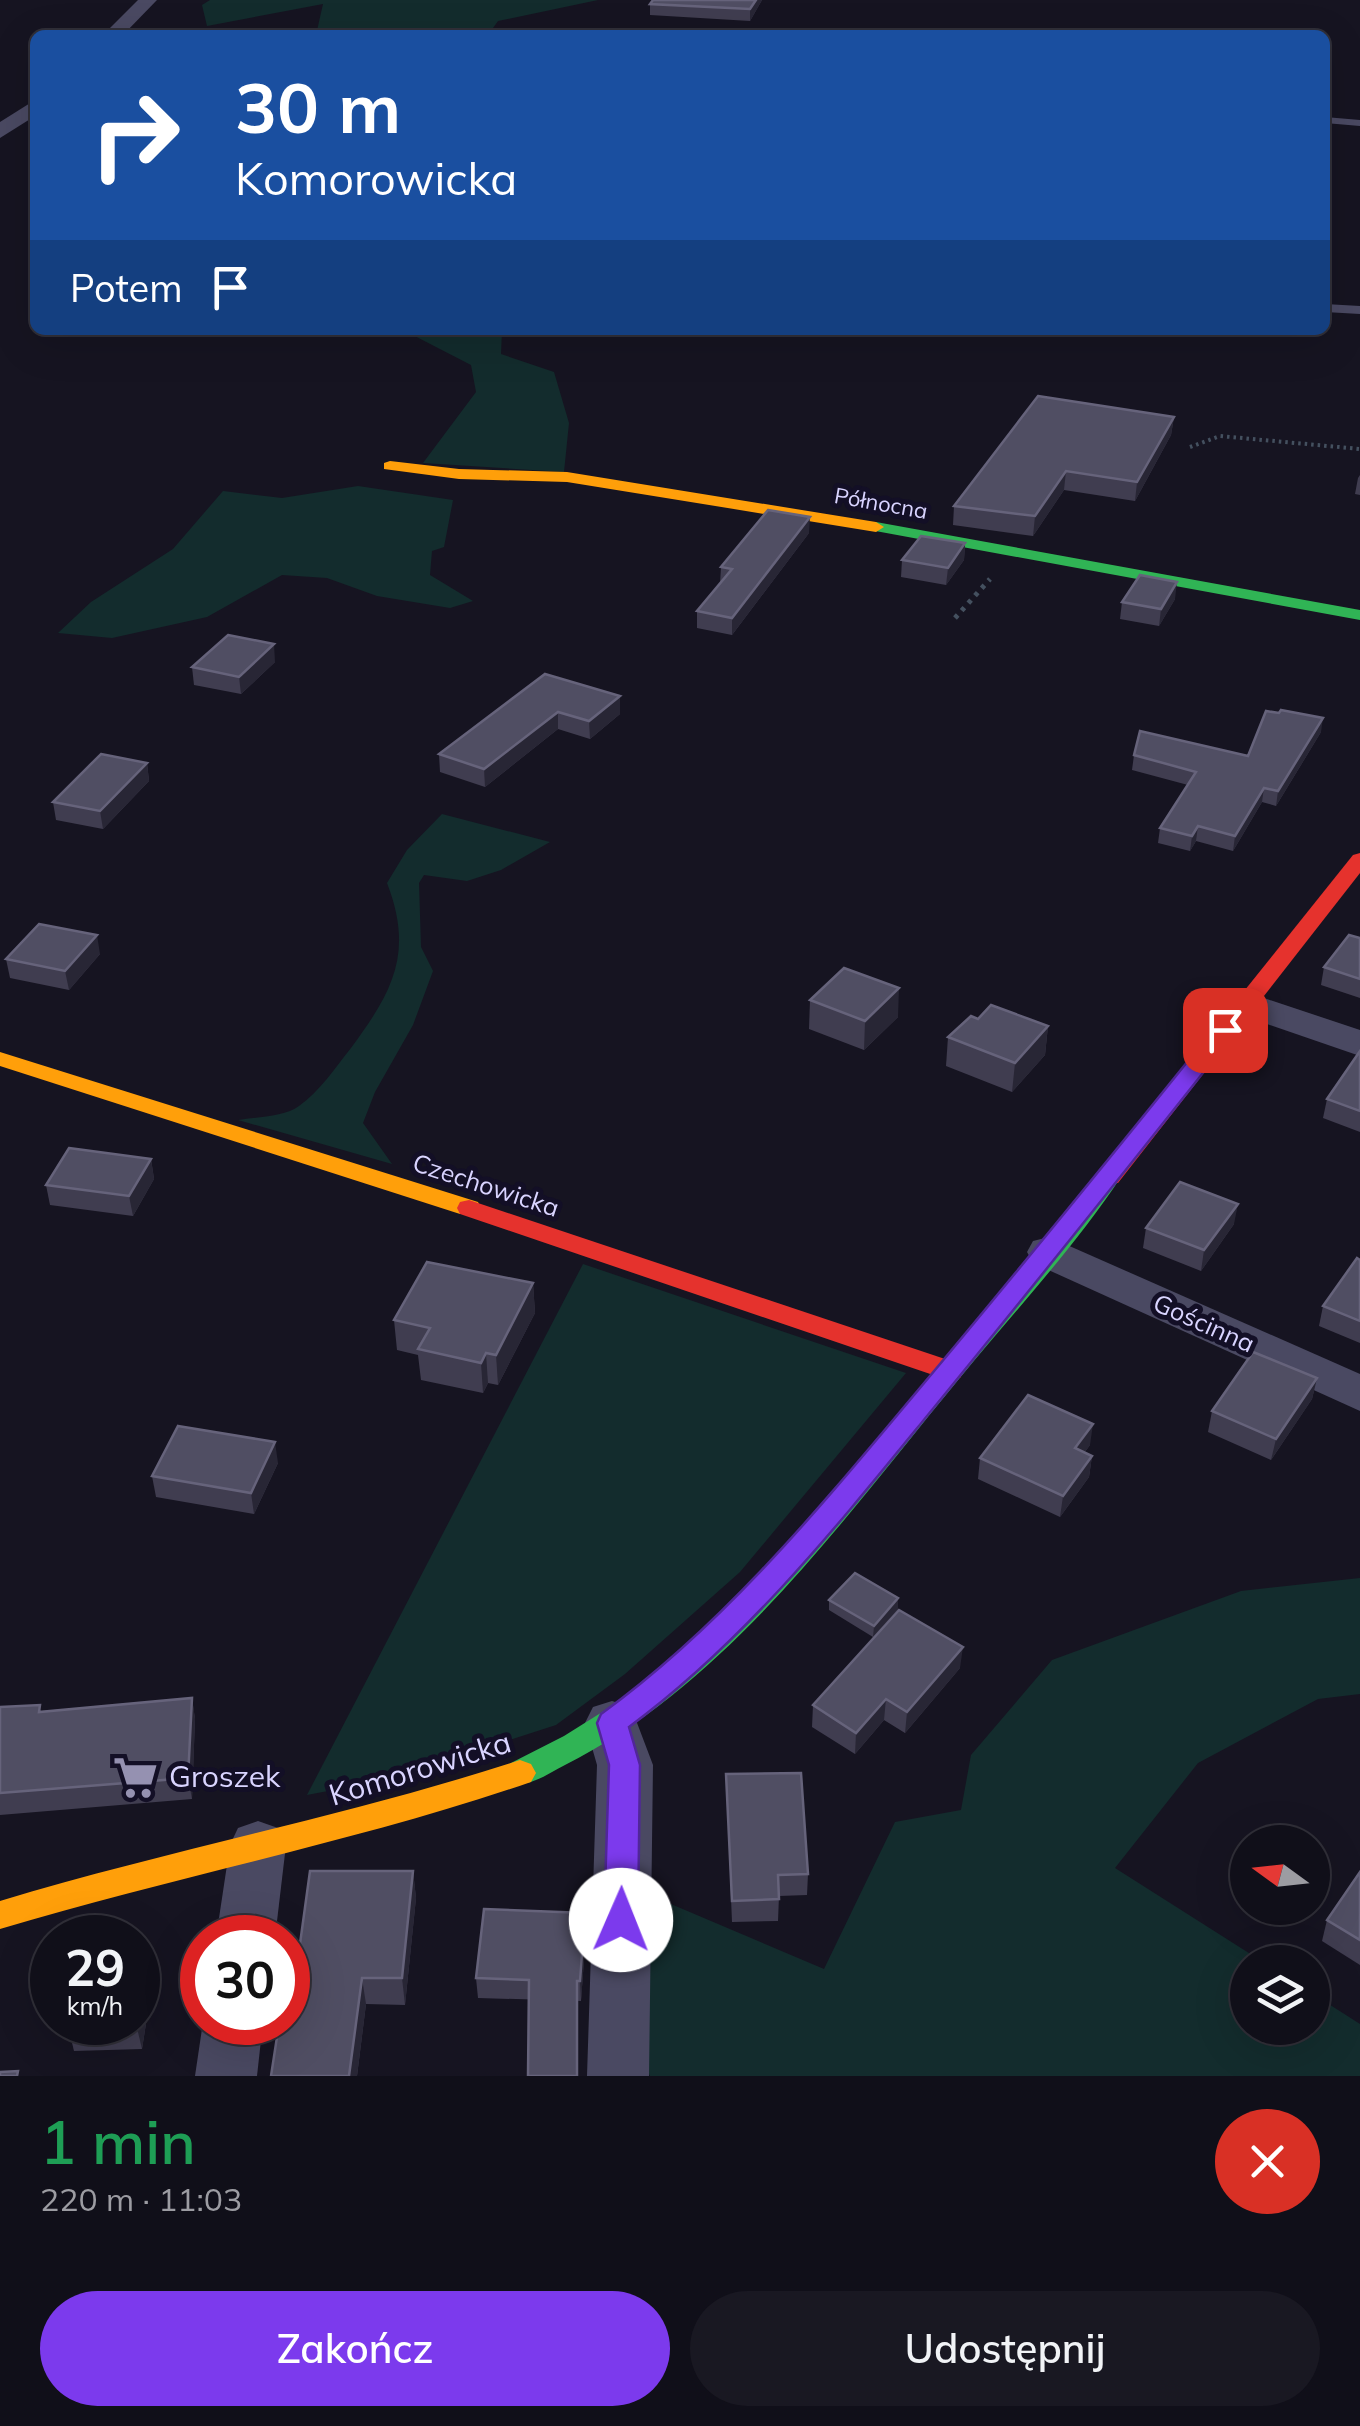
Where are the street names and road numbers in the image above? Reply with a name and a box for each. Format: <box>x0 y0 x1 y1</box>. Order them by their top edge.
street label: Północna <box>832 481 930 525</box>
street label: Czechowicka <box>409 1146 563 1223</box>
street label: Gościnna <box>1149 1287 1260 1359</box>
street label: Komorowicka <box>324 1722 515 1814</box>

